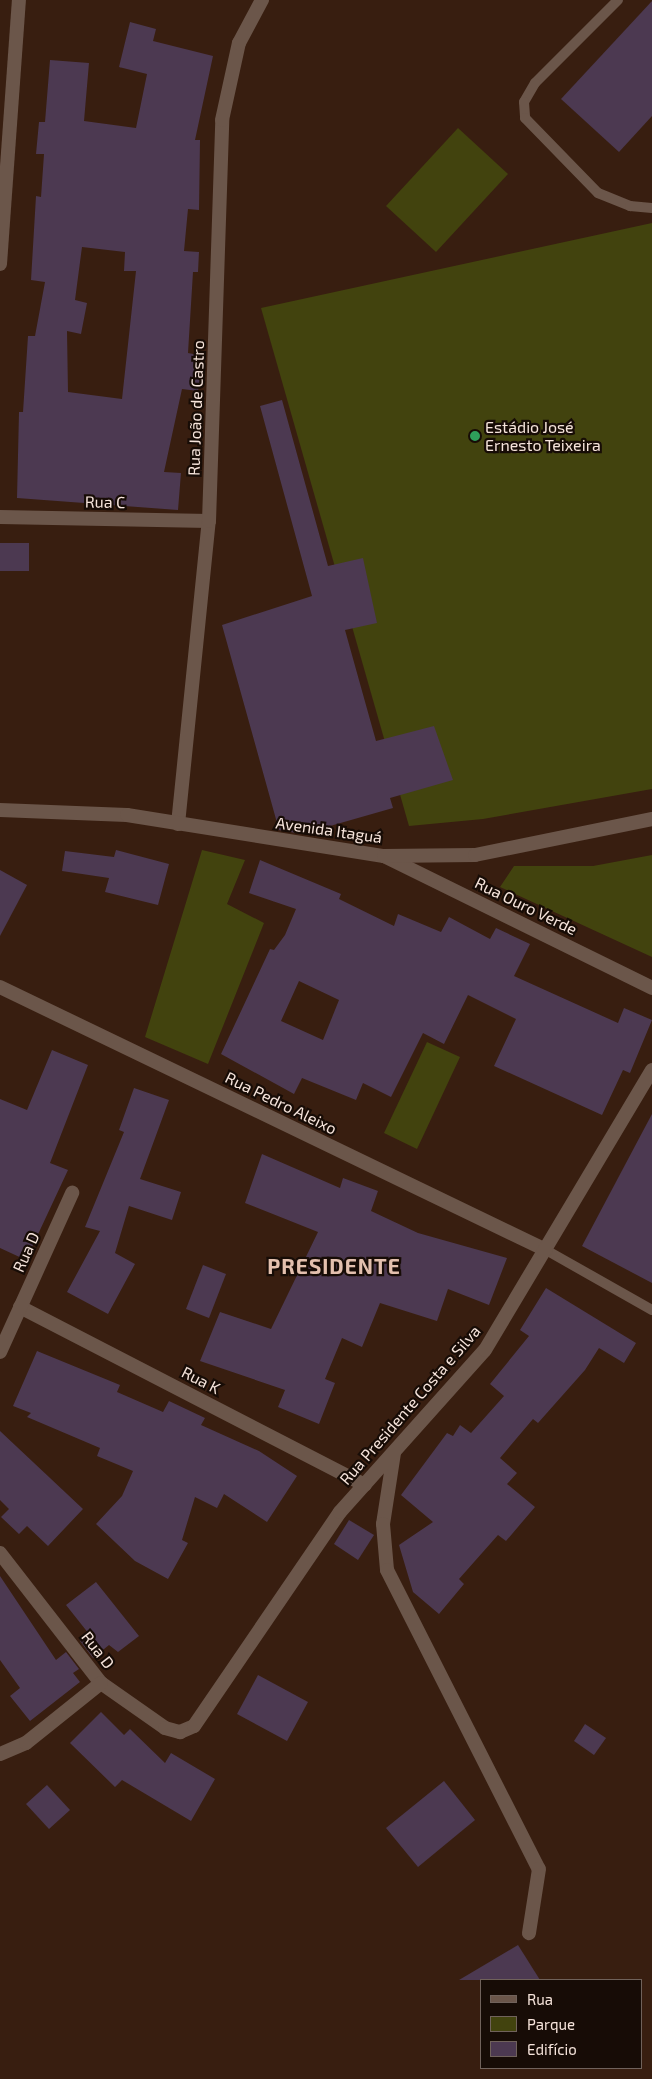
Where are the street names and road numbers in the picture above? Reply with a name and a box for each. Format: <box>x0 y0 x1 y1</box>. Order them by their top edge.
street label: Rua João de Castro <box>184 340 208 476</box>
street label: Rua C <box>85 492 125 512</box>
street label: Avenida Itaguá <box>275 813 383 847</box>
street label: Rua Ouro Verde <box>472 873 580 939</box>
street label: Rua Pedro Aleixo <box>222 1068 340 1138</box>
street label: Rua D <box>9 1229 43 1275</box>
street label: Rua Presidente Costa e Silva <box>336 1322 484 1488</box>
street label: Rua K <box>178 1362 224 1398</box>
street label: Rua D <box>78 1628 118 1672</box>

